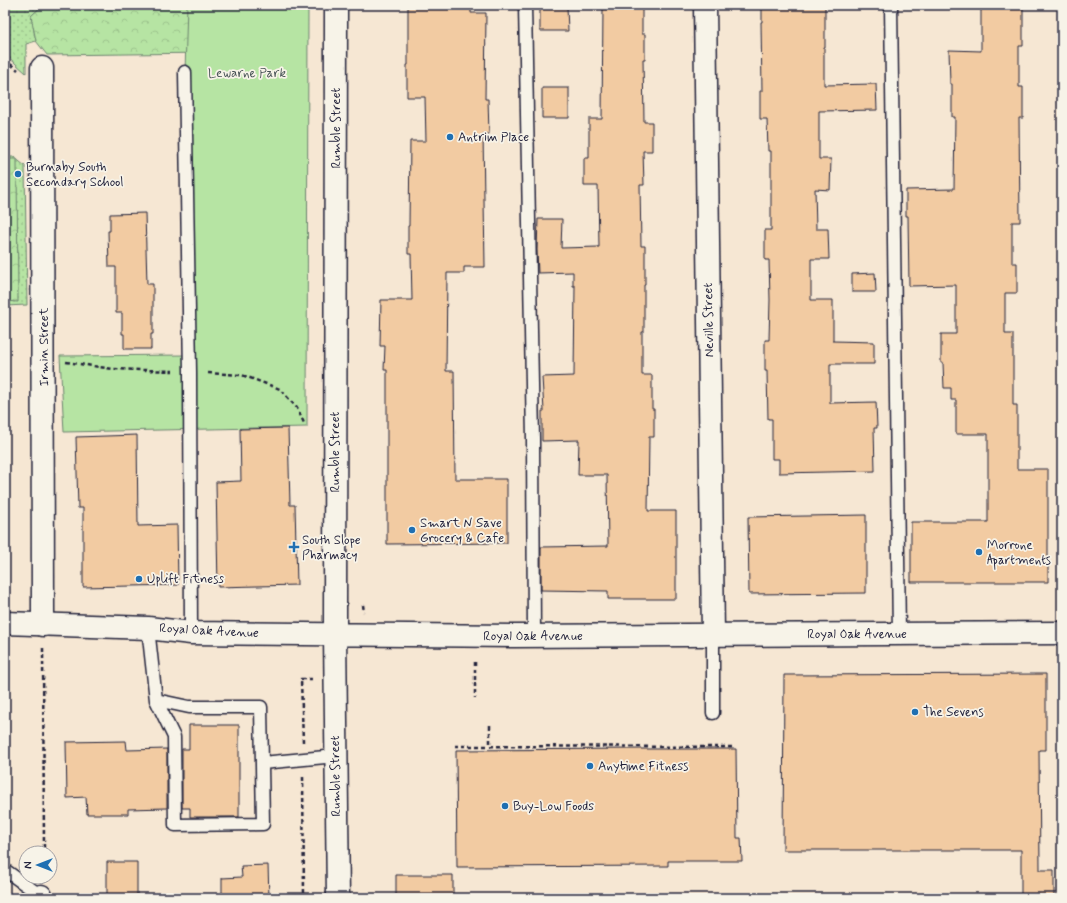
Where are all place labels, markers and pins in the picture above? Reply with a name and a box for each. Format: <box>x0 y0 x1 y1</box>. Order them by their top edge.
place label: Antrim Place <box>458 129 529 146</box>
marker: Antrim Place <box>445 132 455 142</box>
place label: Burnaby South Secondary School <box>26 159 123 191</box>
marker: Burnaby South Secondary School <box>13 169 23 179</box>
place label: Smart N Save Grocery & Cafe <box>420 515 504 547</box>
marker: Smart N Save Grocery & Cafe <box>407 525 417 535</box>
place label: South Slope Pharmacy <box>302 532 361 564</box>
place label: Morrone Apartments <box>987 537 1051 570</box>
marker: South Slope Pharmacy <box>289 542 299 552</box>
marker: Morrone Apartments <box>974 547 984 557</box>
place label: Uplift Fitness <box>147 571 224 588</box>
marker: Uplift Fitness <box>134 574 144 584</box>
place label: The Sevens <box>923 704 984 721</box>
marker: The Sevens <box>910 707 920 717</box>
place label: Anytime Fitness <box>598 758 688 775</box>
marker: Anytime Fitness <box>585 761 595 771</box>
place label: Buy-Low Foods <box>513 798 594 815</box>
marker: Buy-Low Foods <box>500 801 510 811</box>

